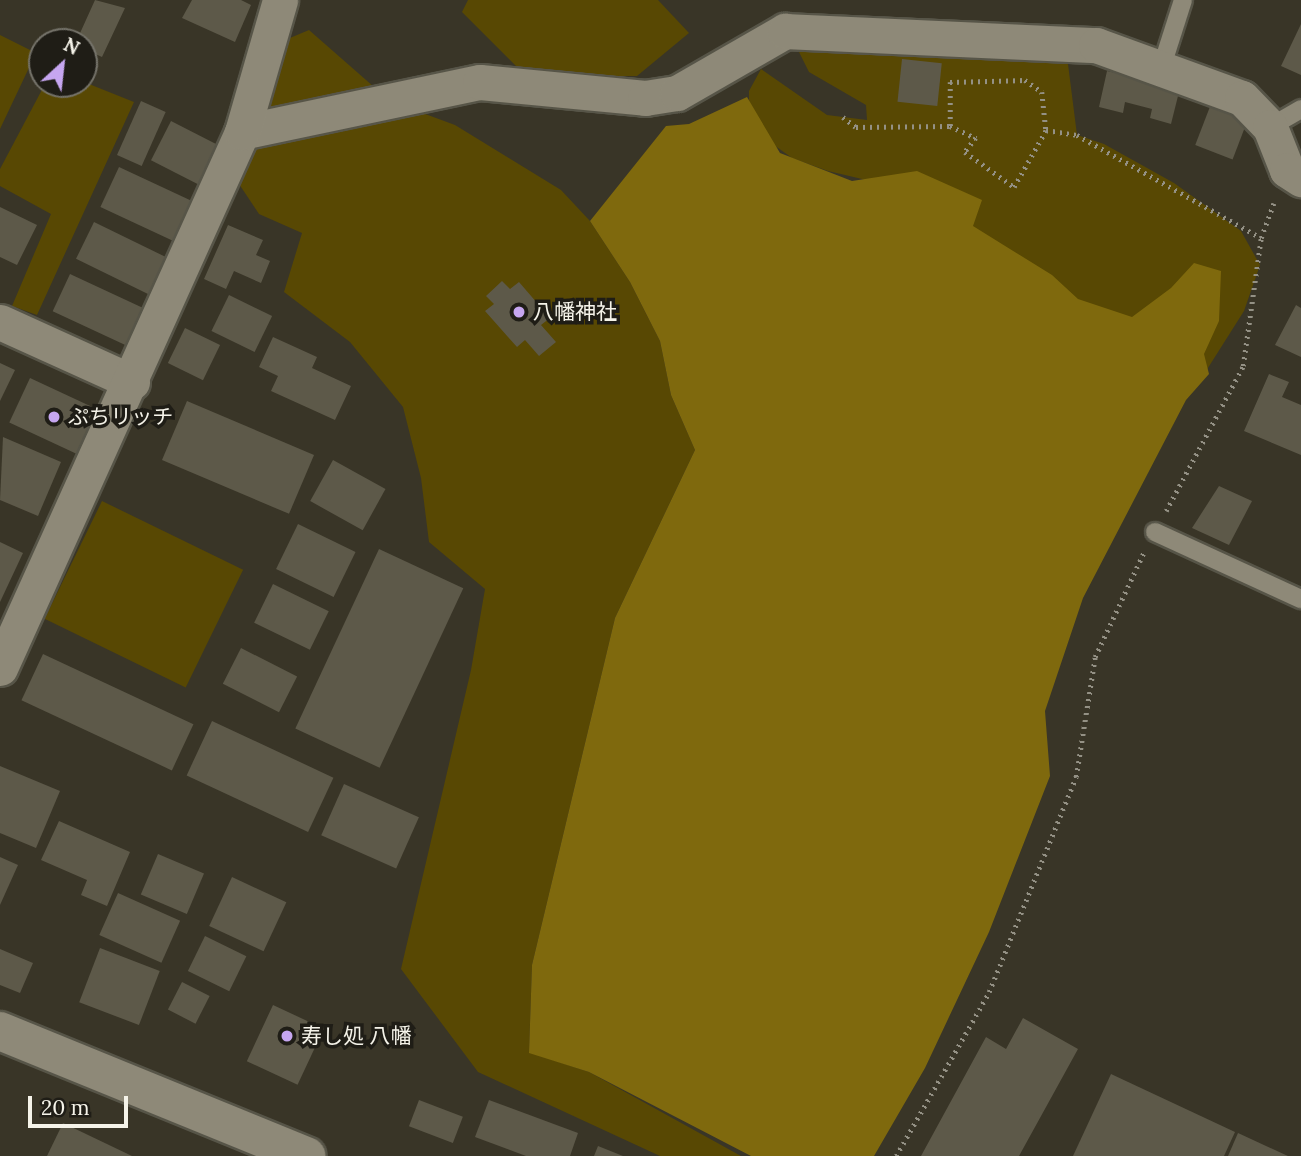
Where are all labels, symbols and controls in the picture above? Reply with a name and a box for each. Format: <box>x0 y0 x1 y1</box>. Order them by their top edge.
north arrow <box>28 28 98 98</box>
text: N <box>60 32 84 60</box>
place label: 八幡神社 <box>533 299 617 325</box>
marker: 八幡神社 <box>511 304 527 320</box>
place label: ぷちリッチ <box>68 404 173 430</box>
marker: ぷちリッチ <box>46 409 62 425</box>
place label: 寿し処 八幡 <box>301 1023 412 1049</box>
marker: 寿し処 八幡 <box>279 1028 295 1044</box>
scale bar <box>32 1082 131 1126</box>
text: 20 m <box>41 1094 90 1121</box>

